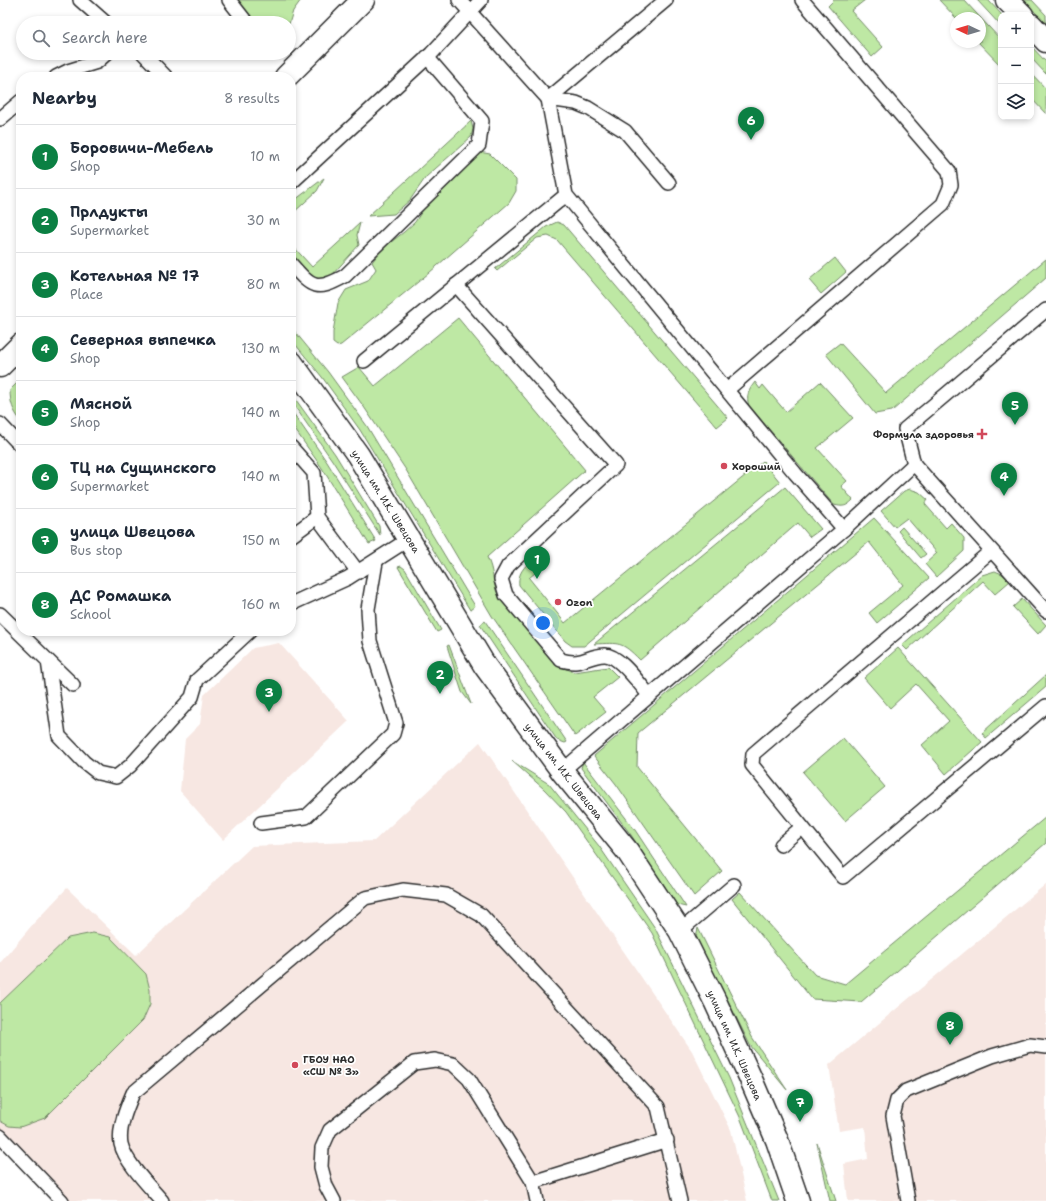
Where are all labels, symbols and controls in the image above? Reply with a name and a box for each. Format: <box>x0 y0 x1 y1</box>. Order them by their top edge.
north arrow <box>950 12 986 48</box>
map controls <box>998 12 1034 120</box>
button: + <box>998 12 1034 48</box>
search box <box>16 16 296 60</box>
icon: search <box>30 27 52 49</box>
text: Search here <box>62 28 148 48</box>
button: − <box>998 48 1034 84</box>
button: layers <box>998 84 1034 120</box>
text: Nearby <box>32 87 97 109</box>
text: 8 results <box>224 90 280 107</box>
pin: 6 <box>738 107 764 140</box>
text: Боровичи-Мебель <box>70 138 213 158</box>
text: 1 <box>42 148 48 165</box>
text: 10 m <box>250 148 280 165</box>
text: Shop <box>70 158 100 175</box>
text: Прлдукты <box>70 202 148 222</box>
text: 2 <box>40 212 50 229</box>
text: 30 m <box>246 212 280 229</box>
text: Supermarket <box>70 222 149 239</box>
text: Котельная № 17 <box>70 266 199 286</box>
text: 3 <box>40 276 50 293</box>
text: 80 m <box>246 276 280 293</box>
text: Place <box>70 286 103 303</box>
text: Северная выпечка <box>70 330 216 350</box>
text: 4 <box>40 340 50 357</box>
text: 130 m <box>242 340 280 357</box>
text: Shop <box>70 350 100 367</box>
pin: 5 <box>1002 392 1028 425</box>
text: Мясной <box>70 394 132 414</box>
text: 5 <box>41 404 49 421</box>
text: 140 m <box>241 404 280 421</box>
text: Shop <box>70 414 100 431</box>
place label: Формула здоровья <box>873 428 974 441</box>
marker: Формула здоровья <box>977 429 987 439</box>
street label: улица им. И.К. Швецова <box>348 447 423 556</box>
text: ТЦ на Сущинского <box>70 458 216 478</box>
place label: Хороший <box>732 460 781 473</box>
marker: Хороший <box>719 461 729 471</box>
pin: 4 <box>991 463 1017 496</box>
text: 6 <box>40 468 50 485</box>
text: 140 m <box>241 468 280 485</box>
text: Supermarket <box>70 478 149 495</box>
text: улица Швецова <box>70 522 195 542</box>
text: 7 <box>40 532 50 549</box>
text: 150 m <box>242 532 280 549</box>
text: Bus stop <box>70 542 122 559</box>
pin: 1 <box>524 546 550 579</box>
text: ДС Ромашка <box>70 586 171 606</box>
text: 8 <box>40 596 50 613</box>
text: 160 m <box>242 596 280 613</box>
place label: Ozon <box>566 596 593 609</box>
marker: Ozon <box>553 597 563 607</box>
text: School <box>70 606 111 623</box>
your location <box>533 613 553 633</box>
pin: 2 <box>427 661 453 694</box>
pin: 3 <box>256 679 282 712</box>
street label: улица им. И.К. Швецова <box>522 720 606 823</box>
street label: улица им. И.К. Швецова <box>704 988 765 1103</box>
pin: 8 <box>937 1012 963 1045</box>
place label: ГБОУ НАО «СШ № 3» <box>303 1053 359 1078</box>
marker: ГБОУ НАО «СШ № 3» <box>290 1060 300 1070</box>
pin: 7 <box>787 1089 813 1122</box>

